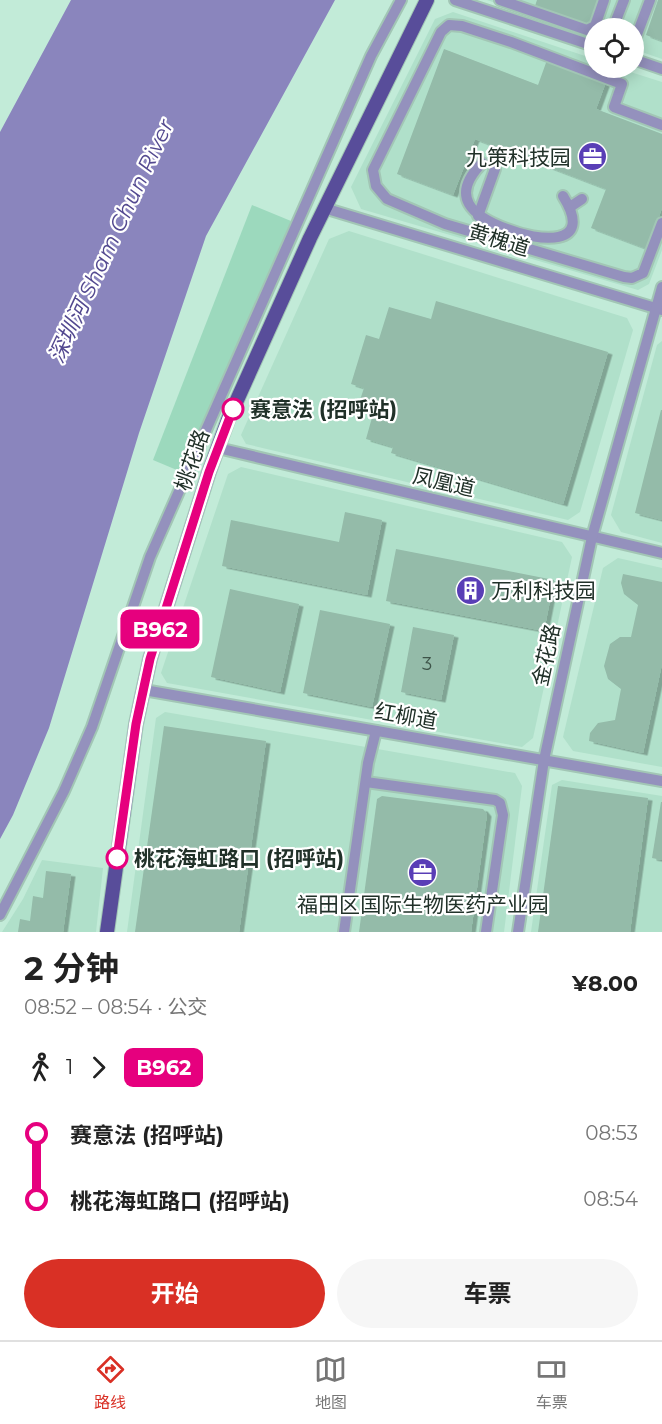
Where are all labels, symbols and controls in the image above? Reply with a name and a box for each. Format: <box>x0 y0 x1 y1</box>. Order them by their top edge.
map controls <box>584 18 644 78</box>
button: locate <box>584 18 644 78</box>
water label: 深圳河 Sham Chun River <box>43 114 180 367</box>
office icon: 九策科技园 <box>576 141 608 173</box>
place label: 九策科技园 <box>466 145 571 170</box>
street label: 黄槐道 <box>465 219 533 261</box>
place label: 赛意法 (招呼站) <box>250 397 397 422</box>
marker: 赛意法 (招呼站) <box>222 398 244 420</box>
street label: 桃花路 <box>170 426 214 494</box>
street label: 凤凰道 <box>410 463 478 501</box>
building icon: 万利科技园 <box>454 574 486 606</box>
place label: 万利科技园 <box>491 578 596 603</box>
line badge: B962 <box>118 610 202 648</box>
text: B962 <box>132 617 188 642</box>
street label: 金花路 <box>527 622 565 688</box>
house number: 3 <box>422 653 432 675</box>
street label: 红柳道 <box>373 698 439 734</box>
place label: 桃花海虹路口 (招呼站) <box>134 846 344 871</box>
marker: 桃花海虹路口 (招呼站) <box>106 847 128 869</box>
office icon: 福田区国际生物医药产业园 <box>407 857 439 889</box>
place label: 福田区国际生物医药产业园 <box>297 892 549 917</box>
text: 2 分钟 <box>24 948 119 988</box>
text: ¥8.00 <box>572 970 638 997</box>
text: 08:52 – 08:54 · 公交 <box>24 995 208 1019</box>
icon: walk <box>24 1051 57 1084</box>
icon: forward <box>82 1051 115 1084</box>
text: 1 <box>66 1055 73 1079</box>
text: B962 <box>136 1055 191 1080</box>
text: 08:53 <box>585 1121 638 1145</box>
text: 赛意法 (招呼站) <box>70 1122 224 1149</box>
text: 08:54 <box>583 1187 638 1211</box>
text: 桃花海虹路口 (招呼站) <box>70 1188 290 1215</box>
button: 开始 <box>24 1259 325 1328</box>
button: 车票 <box>337 1259 638 1328</box>
tab: 路线 <box>94 1353 127 1413</box>
tab: 地图 <box>314 1353 347 1413</box>
tab: 车票 <box>535 1353 568 1413</box>

